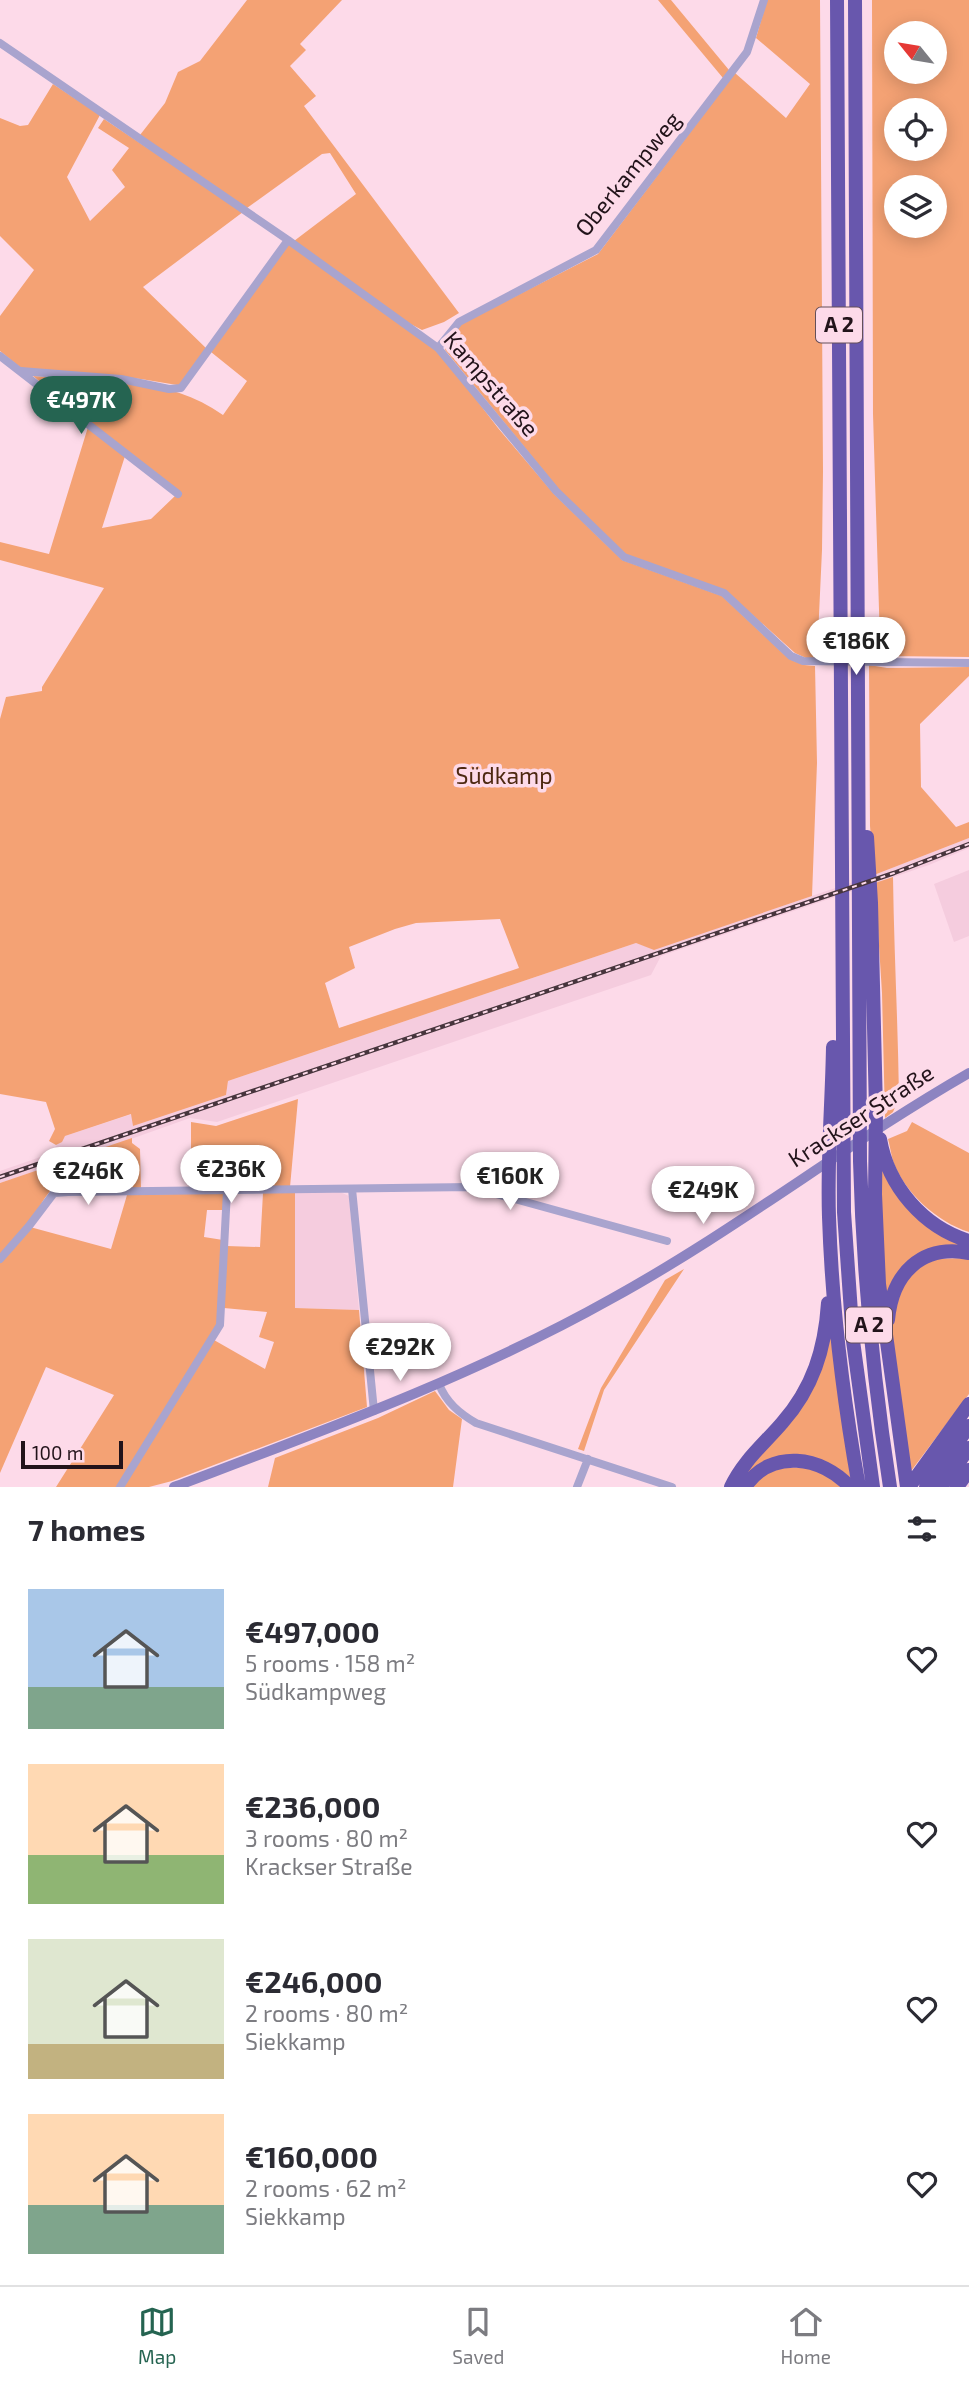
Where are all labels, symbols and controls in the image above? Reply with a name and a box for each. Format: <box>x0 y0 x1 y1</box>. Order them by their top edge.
north arrow <box>884 21 947 84</box>
map controls <box>884 21 947 238</box>
button: locate <box>884 98 947 161</box>
street label: Oberkampweg <box>569 105 686 241</box>
button: layers <box>884 175 947 238</box>
road number: A 2 <box>816 308 862 342</box>
street label: Kampstraße <box>439 325 545 442</box>
pin: €497K <box>32 376 130 436</box>
text: €497K <box>46 385 116 413</box>
pin: €186K <box>807 618 905 677</box>
text: €186K <box>822 626 890 654</box>
park label: Südkamp <box>455 761 553 789</box>
street label: Krackser Straße <box>783 1058 938 1173</box>
pin: €236K <box>182 1146 280 1205</box>
pin: €246K <box>39 1148 137 1207</box>
pin: €160K <box>461 1152 559 1212</box>
text: €236K <box>196 1154 266 1182</box>
text: €246K <box>53 1156 123 1184</box>
text: €160K <box>476 1161 544 1189</box>
pin: €249K <box>654 1166 752 1226</box>
text: €249K <box>668 1175 738 1203</box>
road number: A 2 <box>846 1308 892 1342</box>
pin: €292K <box>351 1324 449 1383</box>
text: €292K <box>365 1332 435 1360</box>
scale bar <box>21 1438 122 1470</box>
text: 100 m <box>32 1441 83 1464</box>
icon: filters <box>903 1510 941 1548</box>
text: 7 homes <box>28 1511 145 1547</box>
text: €497,000 <box>245 1613 380 1649</box>
icon: home <box>84 1617 168 1701</box>
icon: heart <box>903 1640 941 1678</box>
text: 5 rooms · 158 m² <box>245 1649 415 1677</box>
text: Südkampweg <box>245 1677 386 1705</box>
text: €236,000 <box>245 1788 380 1824</box>
icon: home <box>84 1792 168 1876</box>
icon: heart <box>903 1815 941 1853</box>
text: 3 rooms · 80 m² <box>245 1824 408 1852</box>
text: Krackser Straße <box>245 1852 413 1880</box>
text: €246,000 <box>245 1963 383 1999</box>
icon: home <box>84 1967 168 2051</box>
icon: heart <box>903 1990 941 2028</box>
text: 2 rooms · 80 m² <box>245 1999 408 2027</box>
text: Siekkamp <box>245 2027 346 2055</box>
text: €160,000 <box>245 2138 378 2174</box>
icon: home <box>84 2142 168 2226</box>
icon: heart <box>903 2165 941 2203</box>
text: 2 rooms · 62 m² <box>245 2174 407 2202</box>
text: Siekkamp <box>245 2202 346 2230</box>
tab: Map <box>138 2303 176 2368</box>
tab: Saved <box>452 2303 504 2368</box>
tab: Home <box>781 2303 831 2368</box>

